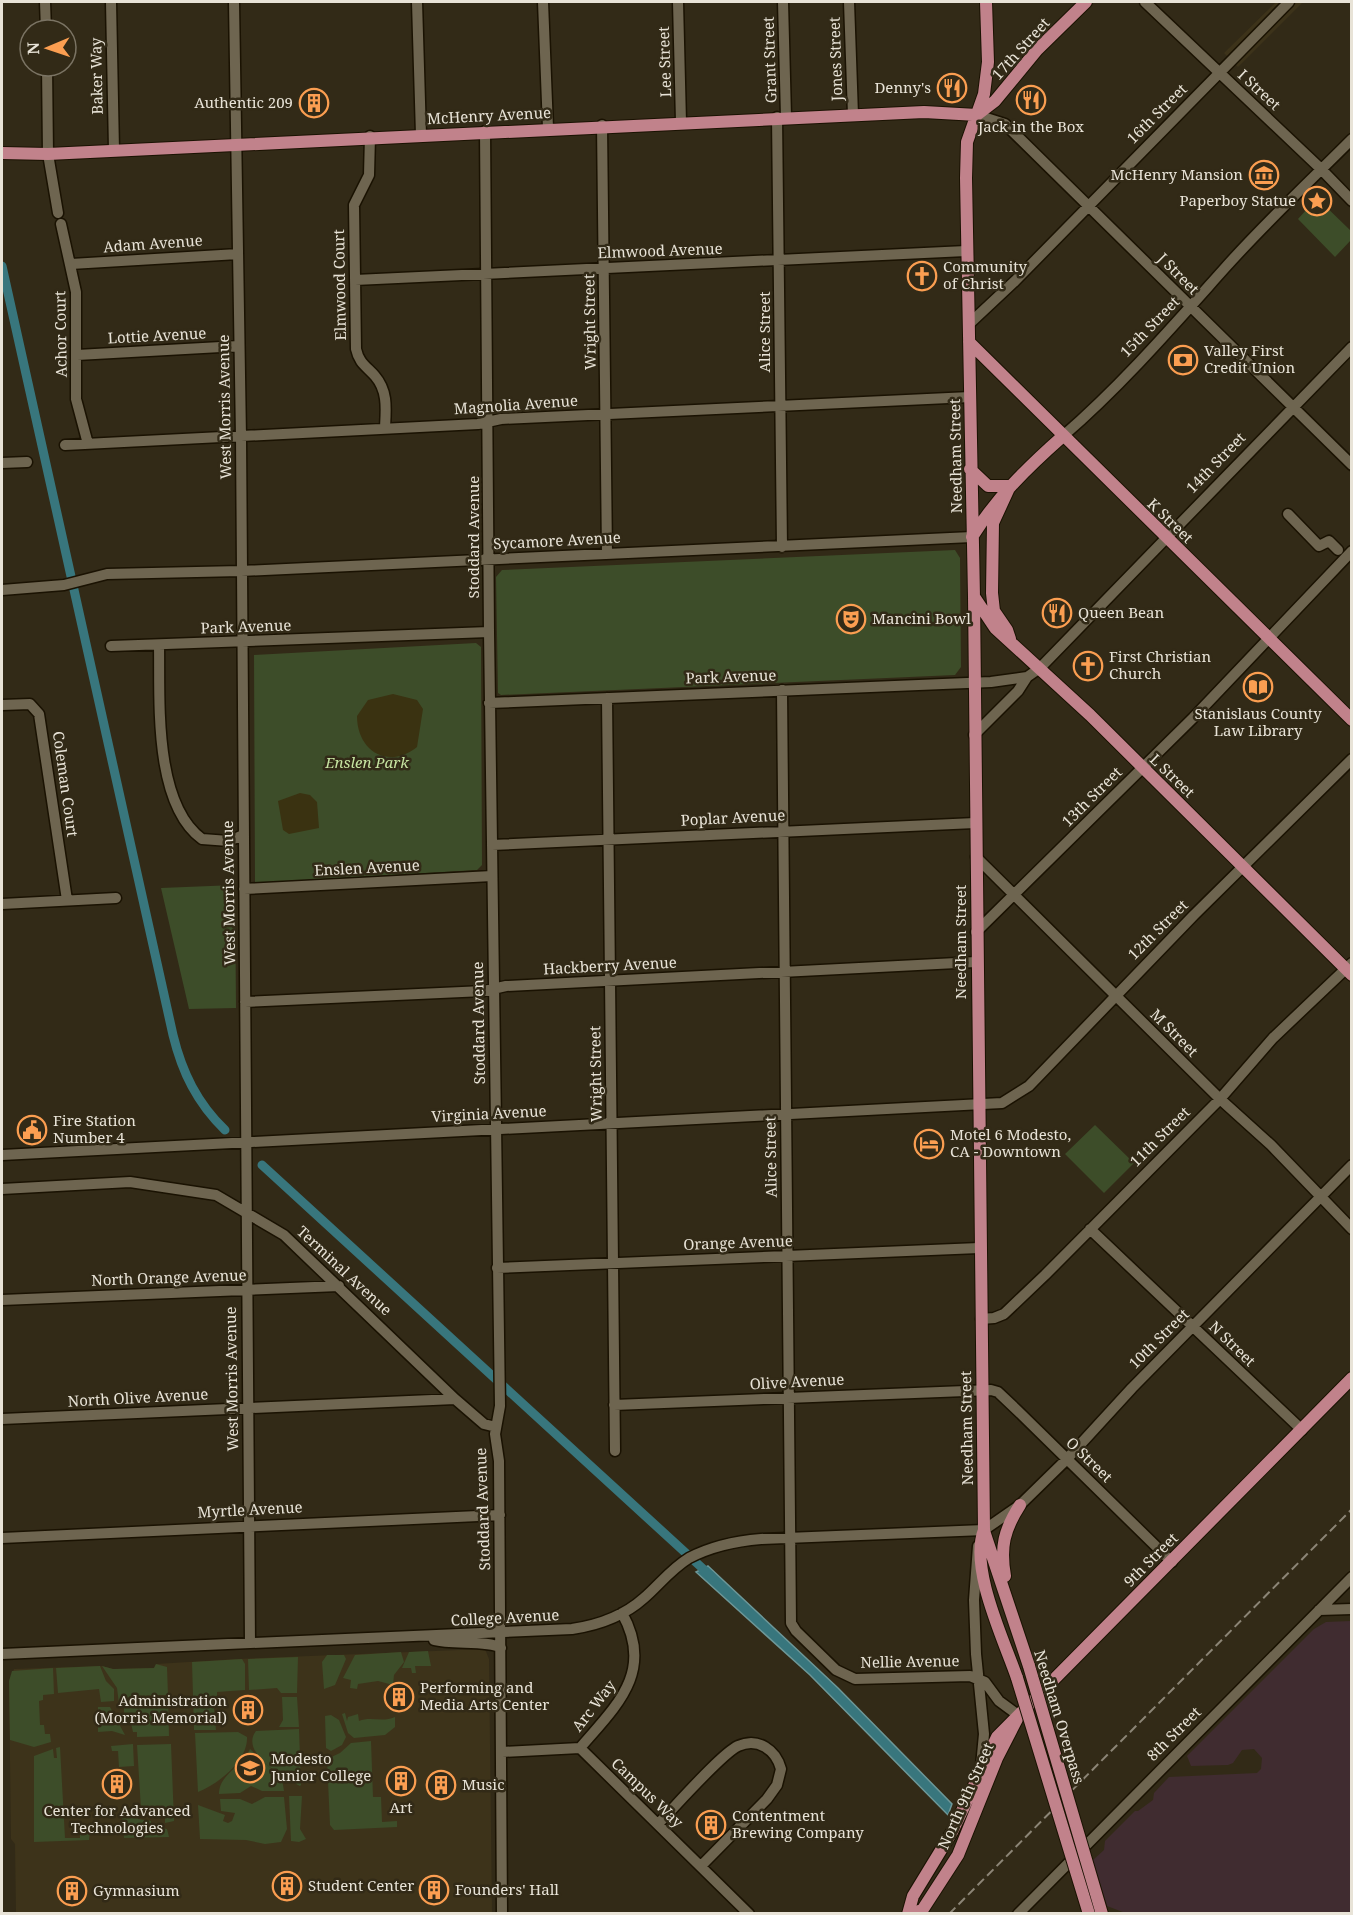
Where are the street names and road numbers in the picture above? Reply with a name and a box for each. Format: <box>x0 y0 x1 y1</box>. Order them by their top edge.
street label: 17th Street <box>987 13 1054 84</box>
street label: Grant Street <box>757 16 781 104</box>
street label: Jones Street <box>824 17 846 102</box>
street label: Lee Street <box>653 26 675 98</box>
street label: Baker Way <box>85 37 107 115</box>
street label: I Street <box>1234 64 1285 114</box>
street label: 16th Street <box>1122 79 1191 148</box>
street label: McHenry Avenue <box>426 102 551 128</box>
street label: Elmwood Court <box>328 229 350 341</box>
street label: Adam Avenue <box>103 230 203 256</box>
street label: Elmwood Avenue <box>597 238 723 262</box>
street label: J Street <box>1153 247 1204 298</box>
street label: Wright Street <box>578 274 600 370</box>
street label: Achor Court <box>49 291 71 377</box>
street label: Alice Street <box>754 291 774 373</box>
street label: 15th Street <box>1115 292 1183 361</box>
street label: Lottie Avenue <box>107 322 207 348</box>
street label: West Morris Avenue <box>213 334 235 480</box>
street label: Magnolia Avenue <box>453 390 579 418</box>
street label: Needham Street <box>944 399 966 513</box>
street label: 14th Street <box>1181 428 1249 497</box>
street label: Stoddard Avenue <box>463 476 483 598</box>
street label: K Street <box>1144 494 1198 547</box>
street label: Sycamore Avenue <box>493 527 621 553</box>
street label: Park Avenue <box>200 614 292 638</box>
street label: Park Avenue <box>685 664 777 688</box>
street label: Coleman Court <box>49 730 83 838</box>
street label: L Street <box>1146 749 1199 802</box>
street label: 13th Street <box>1057 762 1126 831</box>
street label: Poplar Avenue <box>680 804 786 830</box>
street label: West Morris Avenue <box>217 820 239 966</box>
street label: Enslen Avenue <box>314 854 420 880</box>
street label: Needham Street <box>950 885 970 999</box>
street label: 12th Street <box>1123 895 1192 964</box>
street label: Hackberry Avenue <box>543 952 677 978</box>
street label: Stoddard Avenue <box>467 961 489 1085</box>
street label: M Street <box>1146 1004 1203 1061</box>
street label: Wright Street <box>584 1026 606 1122</box>
street label: Virginia Avenue <box>431 1100 547 1126</box>
street label: 11th Street <box>1125 1102 1194 1171</box>
street label: Alice Street <box>759 1116 781 1198</box>
street label: Terminal Avenue <box>293 1221 396 1319</box>
street label: Orange Avenue <box>683 1230 793 1254</box>
street label: North Orange Avenue <box>91 1264 247 1290</box>
street label: 10th Street <box>1124 1304 1193 1373</box>
street label: West Morris Avenue <box>220 1306 242 1452</box>
street label: N Street <box>1205 1316 1260 1370</box>
street label: Olive Avenue <box>749 1369 845 1393</box>
street label: Needham Street <box>955 1371 977 1485</box>
street label: North Olive Avenue <box>67 1383 209 1411</box>
street label: O Street <box>1062 1432 1117 1486</box>
street label: Stoddard Avenue <box>470 1447 494 1571</box>
street label: Myrtle Avenue <box>197 1496 303 1522</box>
street label: 9th Street <box>1119 1528 1182 1591</box>
street label: College Avenue <box>450 1604 560 1630</box>
street label: Needham Overpass <box>1030 1647 1090 1786</box>
street label: Nellie Avenue <box>860 1650 960 1672</box>
street label: Arc Way <box>567 1675 620 1735</box>
street label: 8th Street <box>1142 1702 1205 1765</box>
street label: North 9th Street <box>933 1739 998 1852</box>
street label: Campus Way <box>607 1753 688 1832</box>

